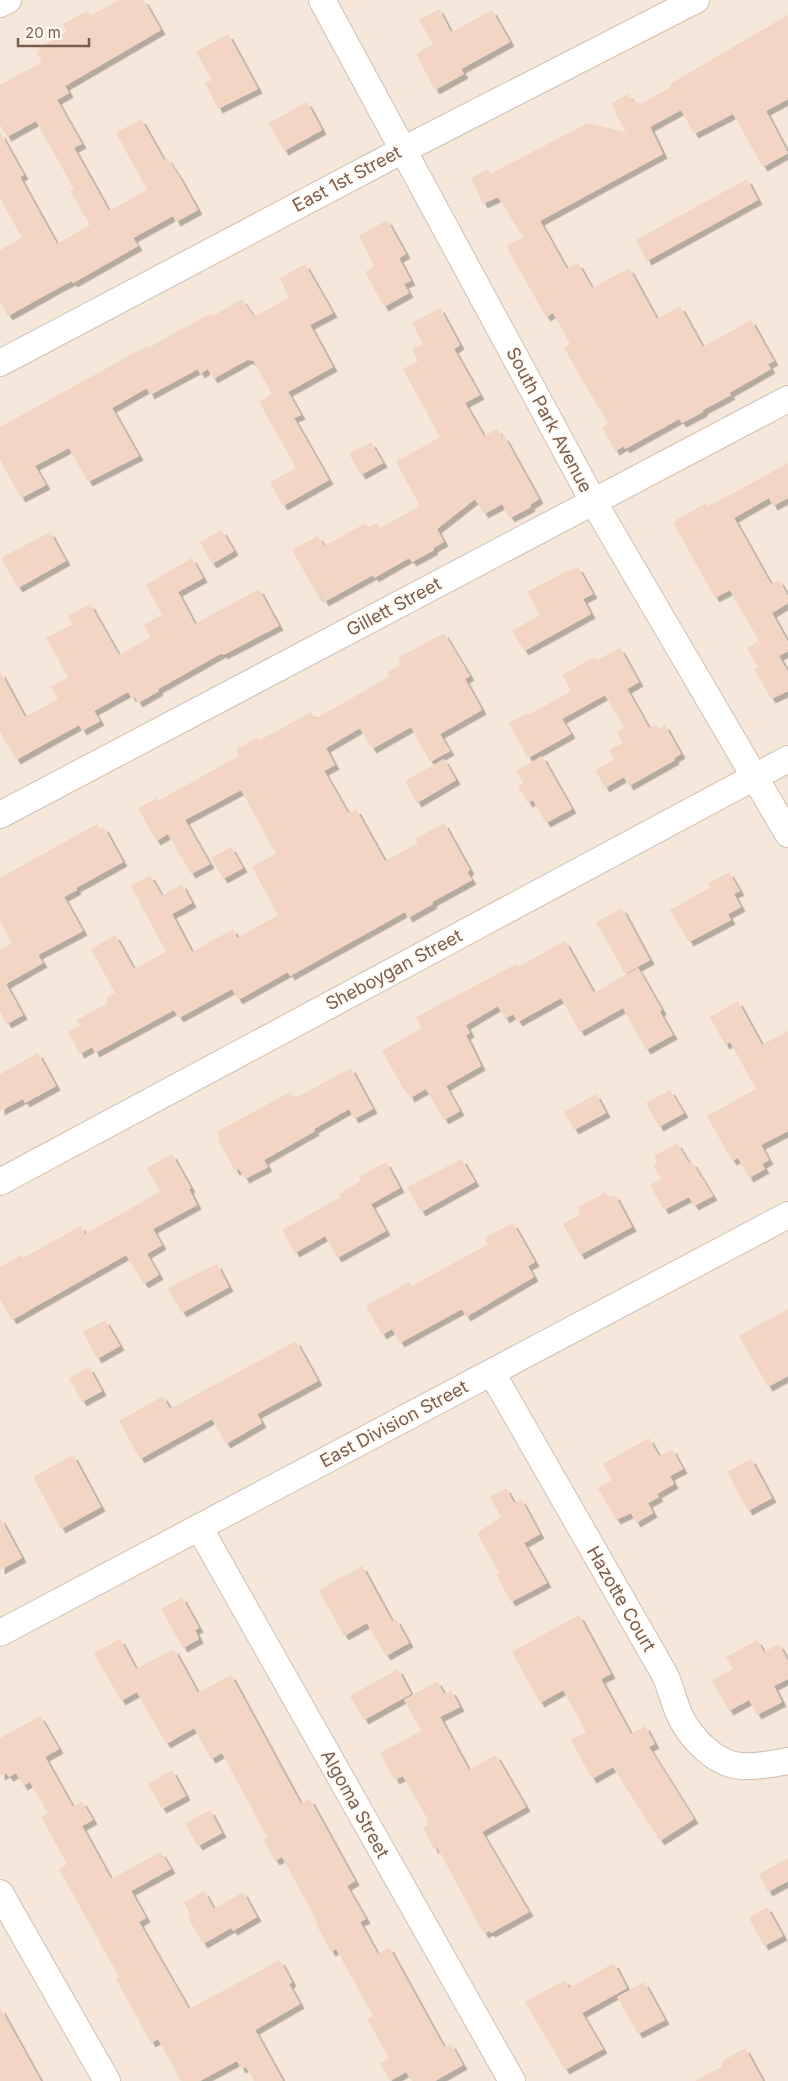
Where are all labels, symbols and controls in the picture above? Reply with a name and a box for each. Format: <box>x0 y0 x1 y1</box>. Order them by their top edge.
scale bar <box>18 15 89 47</box>
text: 20 m <box>25 23 61 42</box>
street label: East 1st Street <box>289 141 405 216</box>
street label: South Park Avenue <box>502 344 597 496</box>
street label: Gillett Street <box>343 573 445 640</box>
street label: Sheboygan Street <box>322 925 466 1014</box>
street label: East Division Street <box>316 1376 471 1471</box>
street label: Hazotte Court <box>583 1542 660 1655</box>
street label: Algoma Street <box>317 1746 394 1862</box>

